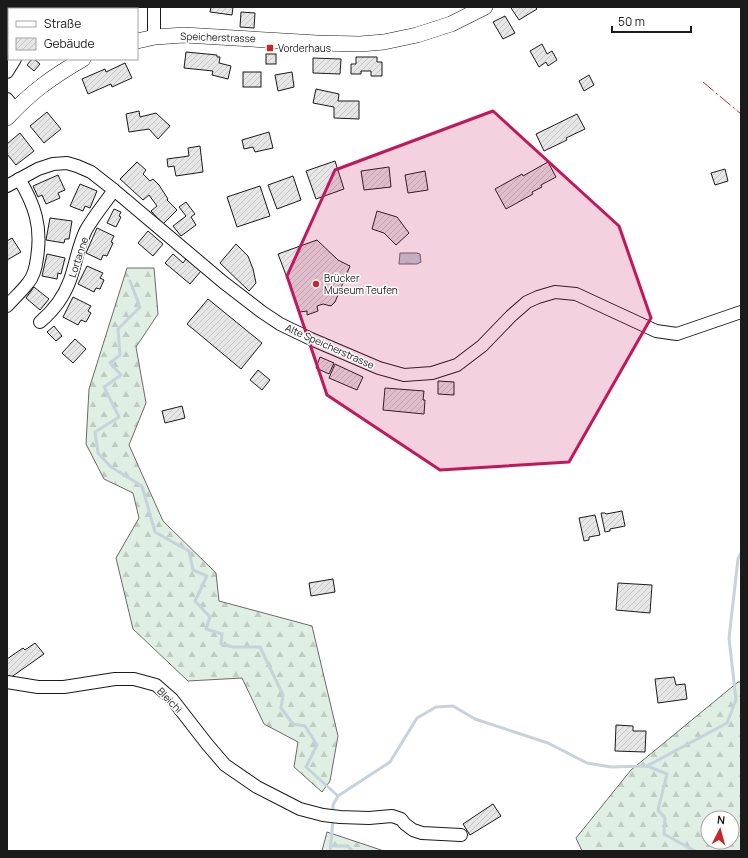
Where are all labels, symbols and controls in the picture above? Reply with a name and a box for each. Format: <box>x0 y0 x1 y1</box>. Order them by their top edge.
legend <box>8 8 138 60</box>
scale bar <box>612 8 691 34</box>
text: 50 m <box>618 13 645 30</box>
text: Straße <box>44 15 81 32</box>
street label: Speicherstrasse <box>180 29 256 45</box>
text: Gebäude <box>44 35 95 52</box>
place label: Vorderhaus <box>278 41 331 55</box>
marker: Vorderhaus <box>265 43 275 53</box>
street label: Lortanne <box>65 235 91 279</box>
place label: Brücker Museum Teufen <box>324 271 398 297</box>
marker: Brücker Museum Teufen <box>311 279 321 289</box>
street label: Alte Speicherstrasse <box>283 320 377 372</box>
street label: Bleichi <box>154 684 186 716</box>
north arrow <box>700 810 740 850</box>
text: N <box>716 812 726 827</box>

